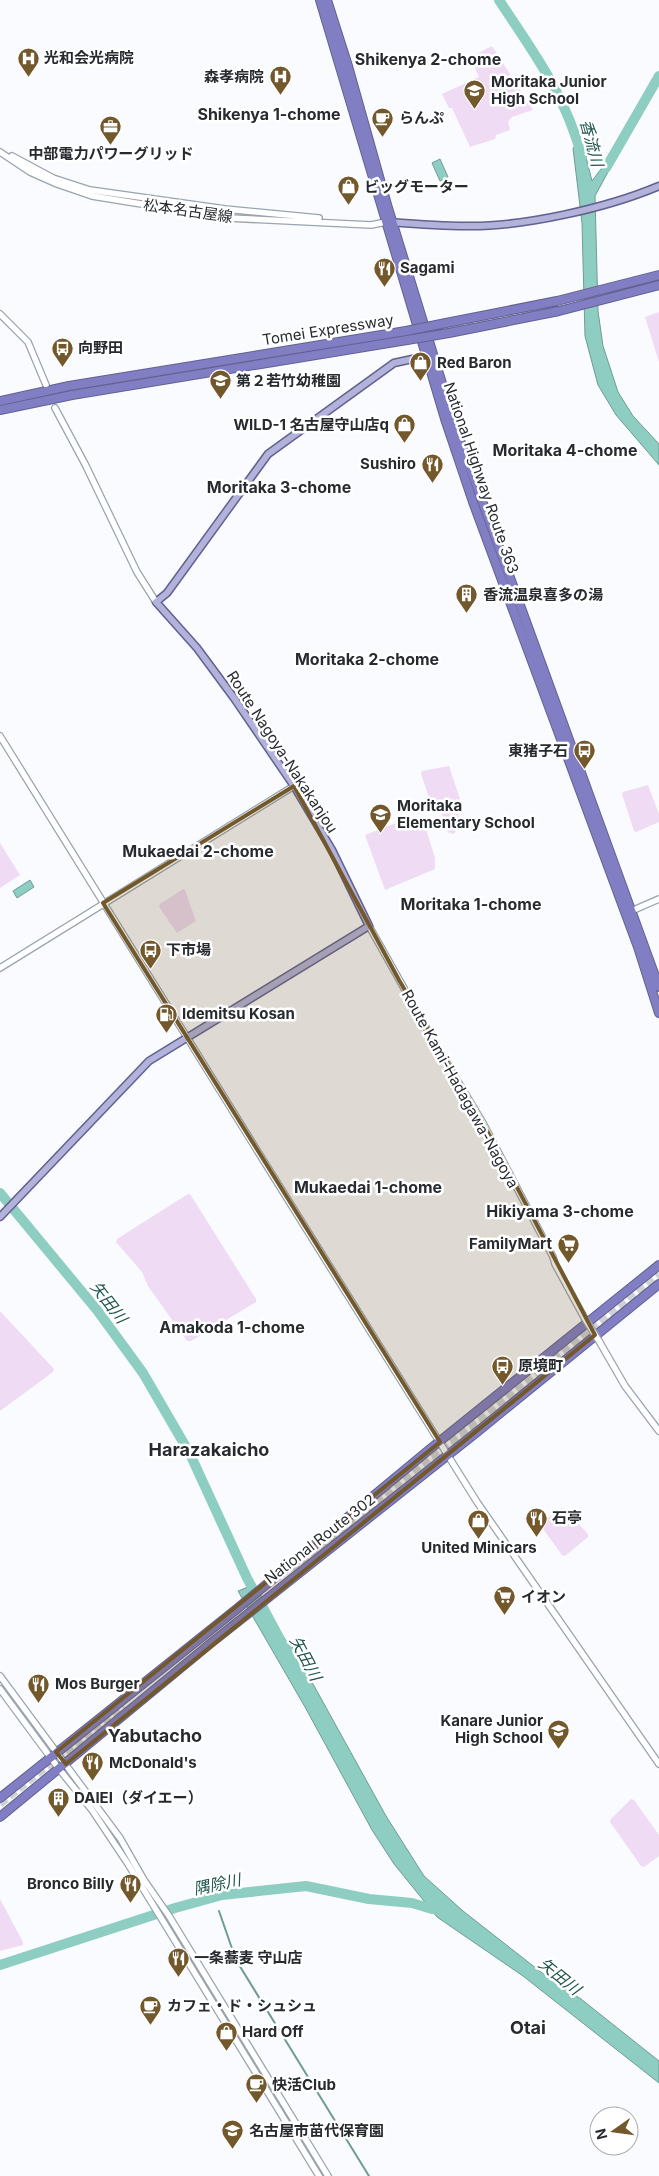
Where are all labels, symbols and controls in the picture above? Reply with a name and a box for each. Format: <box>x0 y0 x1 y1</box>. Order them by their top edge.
hospital icon: 光和会光病院 <box>16 46 40 77</box>
place label: 光和会光病院 <box>44 48 134 67</box>
district label: Shikenya 2-chome <box>355 49 501 69</box>
hospital icon: 森孝病院 <box>268 65 292 96</box>
place label: 森孝病院 <box>204 67 264 86</box>
place label: Moritaka Junior High School <box>491 72 607 108</box>
school or university icon: Moritaka Junior High School <box>463 79 487 110</box>
district label: Shikenya 1-chome <box>197 104 341 124</box>
cafe icon: らんぷ <box>371 106 395 137</box>
place label: らんぷ <box>399 108 444 127</box>
office icon: 中部電力パワーグリッド <box>99 114 123 145</box>
water label: 香流川 <box>576 117 608 171</box>
place label: 中部電力パワーグリッド <box>28 144 194 163</box>
shop icon: ビッグモーター <box>336 175 360 206</box>
place label: ビッグモーター <box>364 177 469 196</box>
street label: 松本名古屋線 <box>142 195 234 226</box>
restaurant icon: Sagami <box>372 256 396 287</box>
place label: Sagami <box>400 258 454 277</box>
street label: Tomei Expressway <box>261 310 395 349</box>
bus stop icon: 向野田 <box>50 336 74 367</box>
place label: 向野田 <box>78 338 123 357</box>
shop icon: Red Baron <box>409 351 433 382</box>
place label: Red Baron <box>437 353 512 372</box>
school or university icon: 第２若竹幼稚園 <box>208 369 232 400</box>
place label: 第２若竹幼稚園 <box>236 371 341 390</box>
street label: National Highway Route 363 <box>440 380 523 576</box>
shop icon: WILD-1 名古屋守山店q <box>393 413 417 444</box>
place label: WILD-1 名古屋守山店q <box>233 415 389 434</box>
district label: Moritaka 4-chome <box>493 440 637 460</box>
restaurant icon: Sushiro <box>420 452 444 483</box>
place label: Sushiro <box>360 454 416 473</box>
district label: Moritaka 3-chome <box>207 477 351 497</box>
building icon: 香流温泉喜多の湯 <box>455 583 479 614</box>
place label: 香流温泉喜多の湯 <box>483 585 603 604</box>
district label: Moritaka 2-chome <box>295 649 439 669</box>
street label: Route Nagoya-Nakakanjou <box>223 667 342 836</box>
bus stop icon: 東猪子石 <box>572 739 596 770</box>
place label: 東猪子石 <box>508 741 568 760</box>
place label: Moritaka Elementary School <box>397 796 535 832</box>
school or university icon: Moritaka Elementary School <box>369 803 393 834</box>
district label: Mukaedai 2-chome <box>122 841 274 861</box>
district label: Moritaka 1-chome <box>401 894 541 914</box>
bus stop icon: 下市場 <box>138 938 162 969</box>
place label: 下市場 <box>166 940 211 959</box>
street label: Route Kami-Hadagawa-Nagoya <box>398 986 523 1191</box>
fuel station icon: Idemitsu Kosan <box>154 1002 178 1033</box>
place label: Idemitsu Kosan <box>182 1004 295 1023</box>
district label: Mukaedai 1-chome <box>294 1177 442 1197</box>
district label: Hikiyama 3-chome <box>486 1201 634 1221</box>
supermarket icon: FamilyMart <box>556 1232 580 1263</box>
place label: FamilyMart <box>469 1234 552 1253</box>
water label: 矢田川 <box>86 1277 133 1329</box>
district label: Amakoda 1-chome <box>159 1317 305 1337</box>
bus stop icon: 原境町 <box>490 1354 514 1385</box>
place label: 原境町 <box>518 1356 563 1375</box>
district label: Harazakaicho <box>149 1439 269 1460</box>
street label: National Route 302 <box>261 1489 379 1588</box>
restaurant icon: 石亭 <box>524 1506 548 1537</box>
shop icon: United Minicars <box>467 1508 491 1539</box>
place label: 石亭 <box>552 1508 582 1527</box>
place label: United Minicars <box>421 1538 537 1557</box>
supermarket icon: イオン <box>493 1585 517 1616</box>
place label: イオン <box>521 1587 566 1606</box>
water label: 矢田川 <box>286 1632 327 1686</box>
restaurant icon: Mos Burger <box>27 1672 51 1703</box>
place label: Mos Burger <box>55 1674 140 1693</box>
place label: Kanare Junior High School <box>440 1711 543 1747</box>
school or university icon: Kanare Junior High School <box>547 1718 571 1749</box>
district label: Yabutacho <box>108 1725 202 1746</box>
restaurant icon: McDonald's <box>81 1751 105 1782</box>
place label: McDonald's <box>109 1753 197 1772</box>
building icon: DAIEI（ダイエー） <box>46 1786 70 1817</box>
place label: DAIEI（ダイエー） <box>74 1788 203 1807</box>
water label: 隅除川 <box>191 1869 245 1899</box>
restaurant icon: Bronco Billy <box>118 1872 142 1903</box>
place label: Bronco Billy <box>27 1874 114 1893</box>
restaurant icon: 一条蕎麦 守山店 <box>166 1946 190 1977</box>
place label: 一条蕎麦 守山店 <box>194 1948 303 1967</box>
water label: 矢田川 <box>535 1953 586 2000</box>
cafe icon: カフェ・ド・シュシュ <box>139 1994 163 2025</box>
place label: カフェ・ド・シュシュ <box>167 1996 317 2015</box>
district label: Otai <box>510 2017 546 2038</box>
shop icon: Hard Off <box>214 2020 238 2051</box>
place label: Hard Off <box>242 2022 304 2041</box>
cafe icon: 快活Club <box>244 2073 268 2104</box>
place label: 快活Club <box>272 2075 336 2094</box>
north arrow <box>589 2106 639 2156</box>
school or university icon: 名古屋市苗代保育園 <box>221 2119 245 2150</box>
place label: 名古屋市苗代保育園 <box>249 2121 384 2140</box>
text: N <box>591 2127 610 2141</box>

